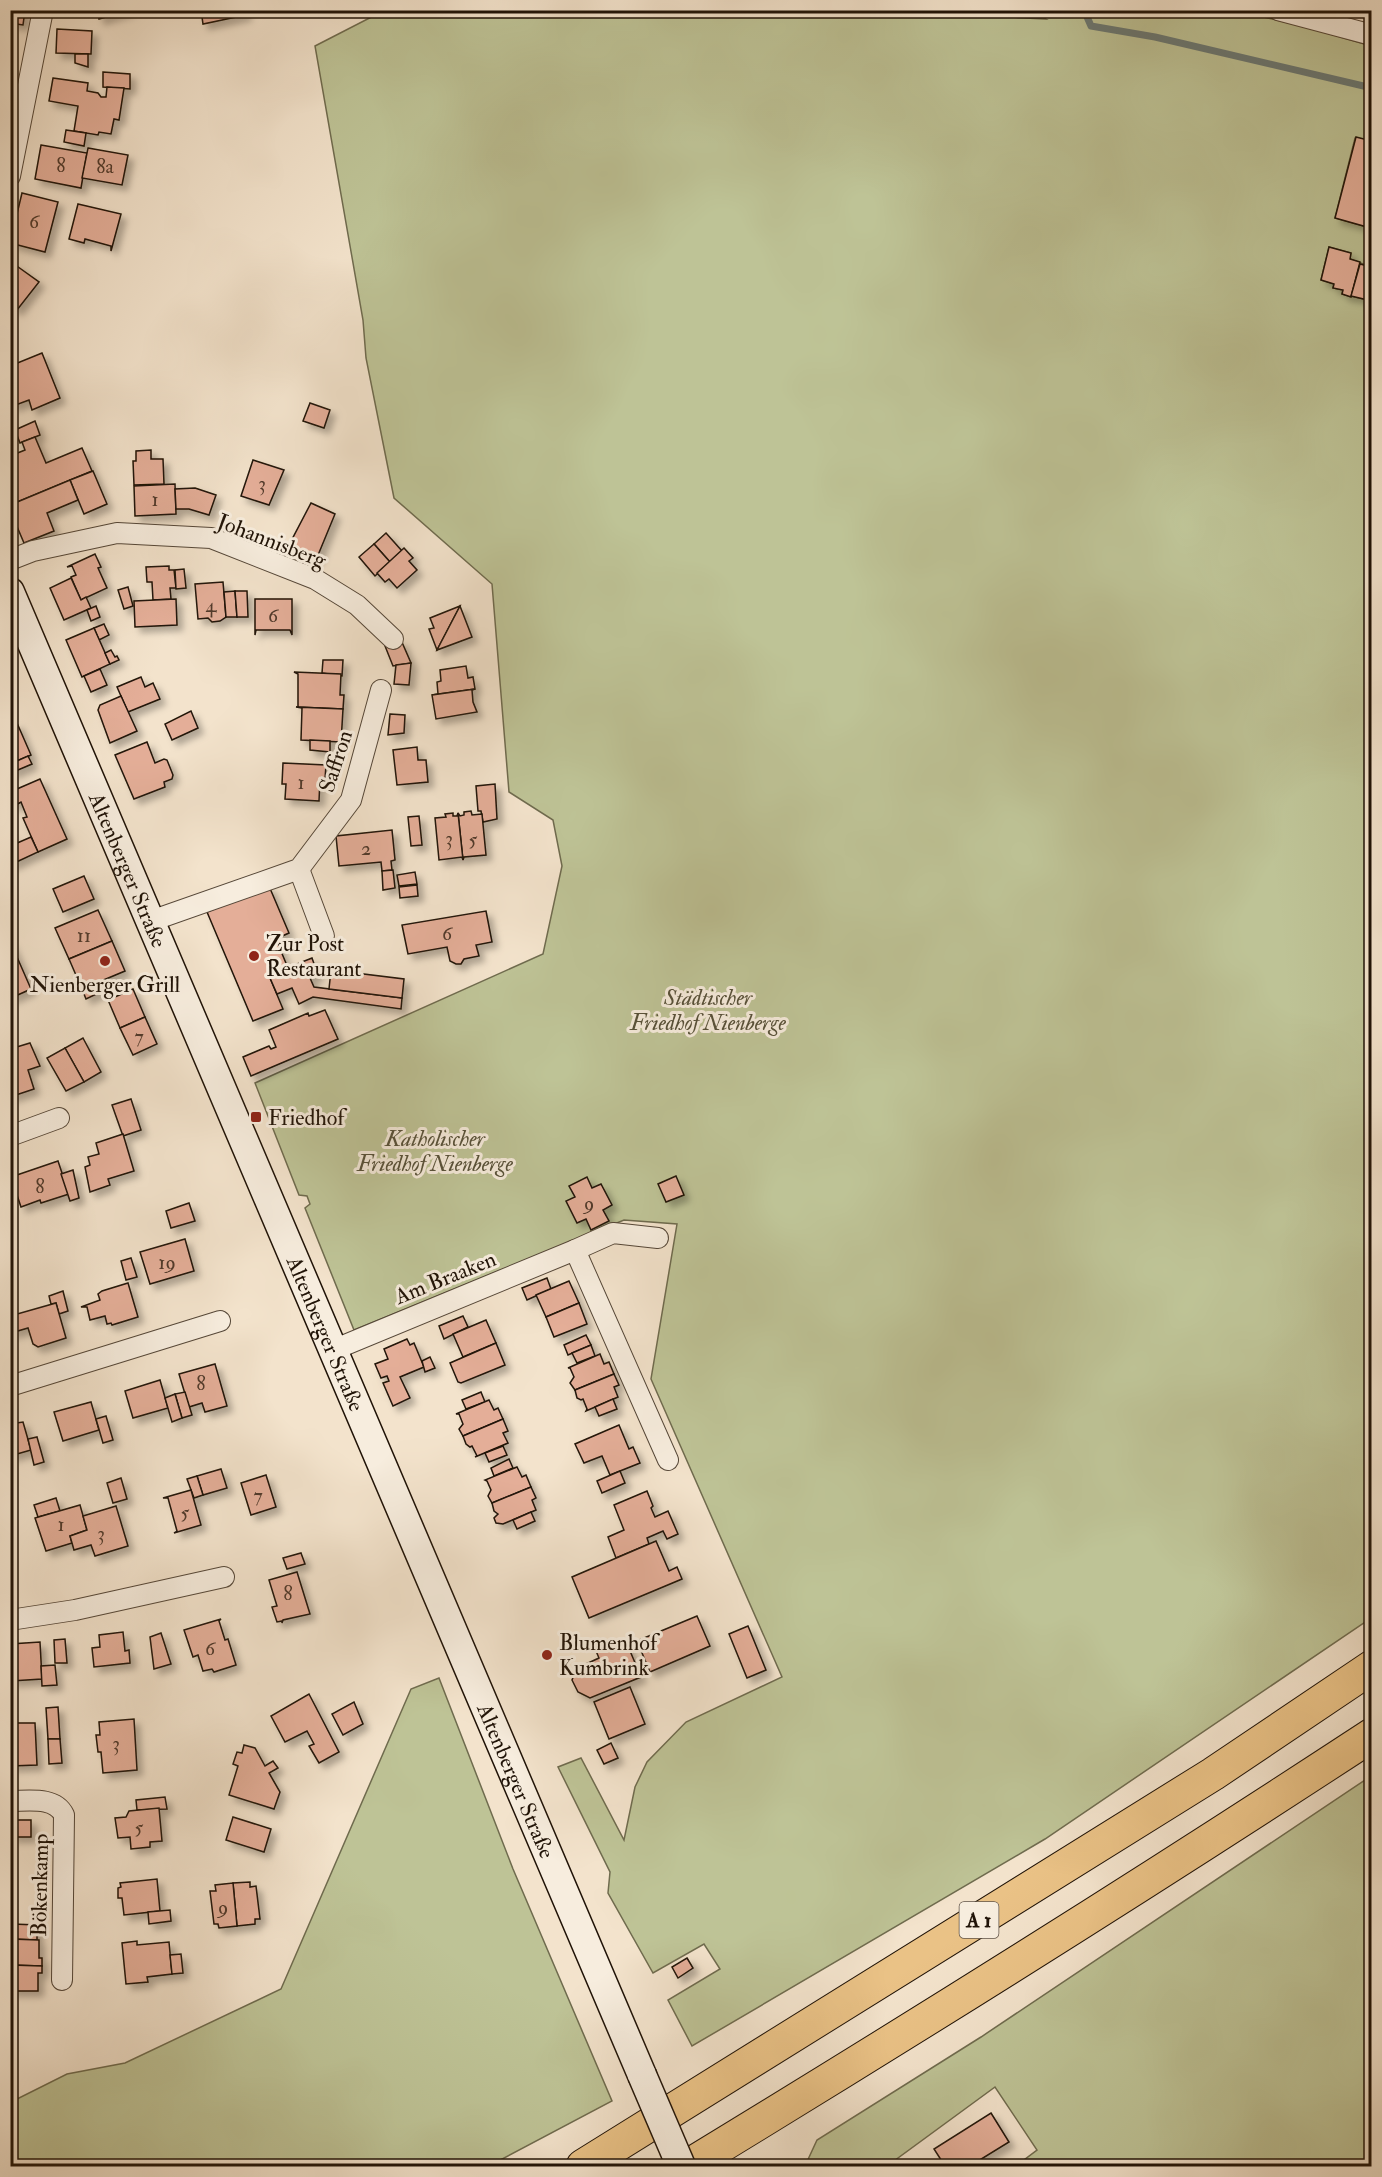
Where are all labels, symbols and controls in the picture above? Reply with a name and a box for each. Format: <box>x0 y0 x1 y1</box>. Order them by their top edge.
house number: 8 <box>56 153 66 178</box>
house number: 8a <box>96 154 115 179</box>
house number: 6 <box>29 209 40 234</box>
house number: 3 <box>258 471 266 496</box>
house number: 1 <box>151 487 159 512</box>
street label: Johannisberg <box>212 507 331 575</box>
house number: 4 <box>206 593 218 618</box>
house number: 6 <box>268 603 279 628</box>
street label: Saffron <box>313 727 359 796</box>
house number: 1 <box>297 770 305 795</box>
street label: Altenberger Straße <box>82 788 173 952</box>
house number: 3 <box>445 826 453 851</box>
house number: 5 <box>469 827 478 852</box>
house number: 2 <box>361 836 371 861</box>
house number: 6 <box>442 921 453 946</box>
house number: 11 <box>77 923 91 948</box>
place label: Zur Post Restaurant <box>266 930 361 983</box>
marker: Zur Post Restaurant <box>247 949 261 963</box>
marker: Nienberger Grill <box>98 954 112 968</box>
place label: Nienberger Grill <box>30 971 181 999</box>
park label: Städtischer Friedhof Nienberge <box>629 984 787 1037</box>
house number: 7 <box>134 1024 144 1049</box>
place label: Friedhof <box>268 1104 347 1132</box>
marker: Friedhof <box>249 1110 263 1124</box>
park label: Katholischer Friedhof Nienberge <box>356 1125 514 1178</box>
house number: 8 <box>35 1174 45 1199</box>
house number: 9 <box>582 1191 594 1216</box>
street label: Am Braaken <box>390 1245 500 1311</box>
house number: 19 <box>158 1250 176 1275</box>
street label: Altenberger Straße <box>279 1251 370 1416</box>
house number: 8 <box>196 1371 206 1396</box>
house number: 7 <box>253 1483 263 1508</box>
house number: 5 <box>181 1500 190 1525</box>
house number: 1 <box>57 1512 65 1537</box>
house number: 3 <box>97 1521 105 1546</box>
house number: 8 <box>283 1581 293 1606</box>
place label: Blumenhof Kumbrink <box>559 1629 660 1682</box>
house number: 6 <box>205 1636 216 1661</box>
marker: Blumenhof Kumbrink <box>540 1648 554 1662</box>
street label: Altenberger Straße <box>470 1698 561 1863</box>
house number: 3 <box>112 1731 120 1756</box>
house number: 5 <box>135 1815 144 1840</box>
street label: Bökenkamp <box>25 1833 56 1937</box>
house number: 9 <box>216 1895 228 1920</box>
road number: A 1 <box>960 1902 998 1938</box>

